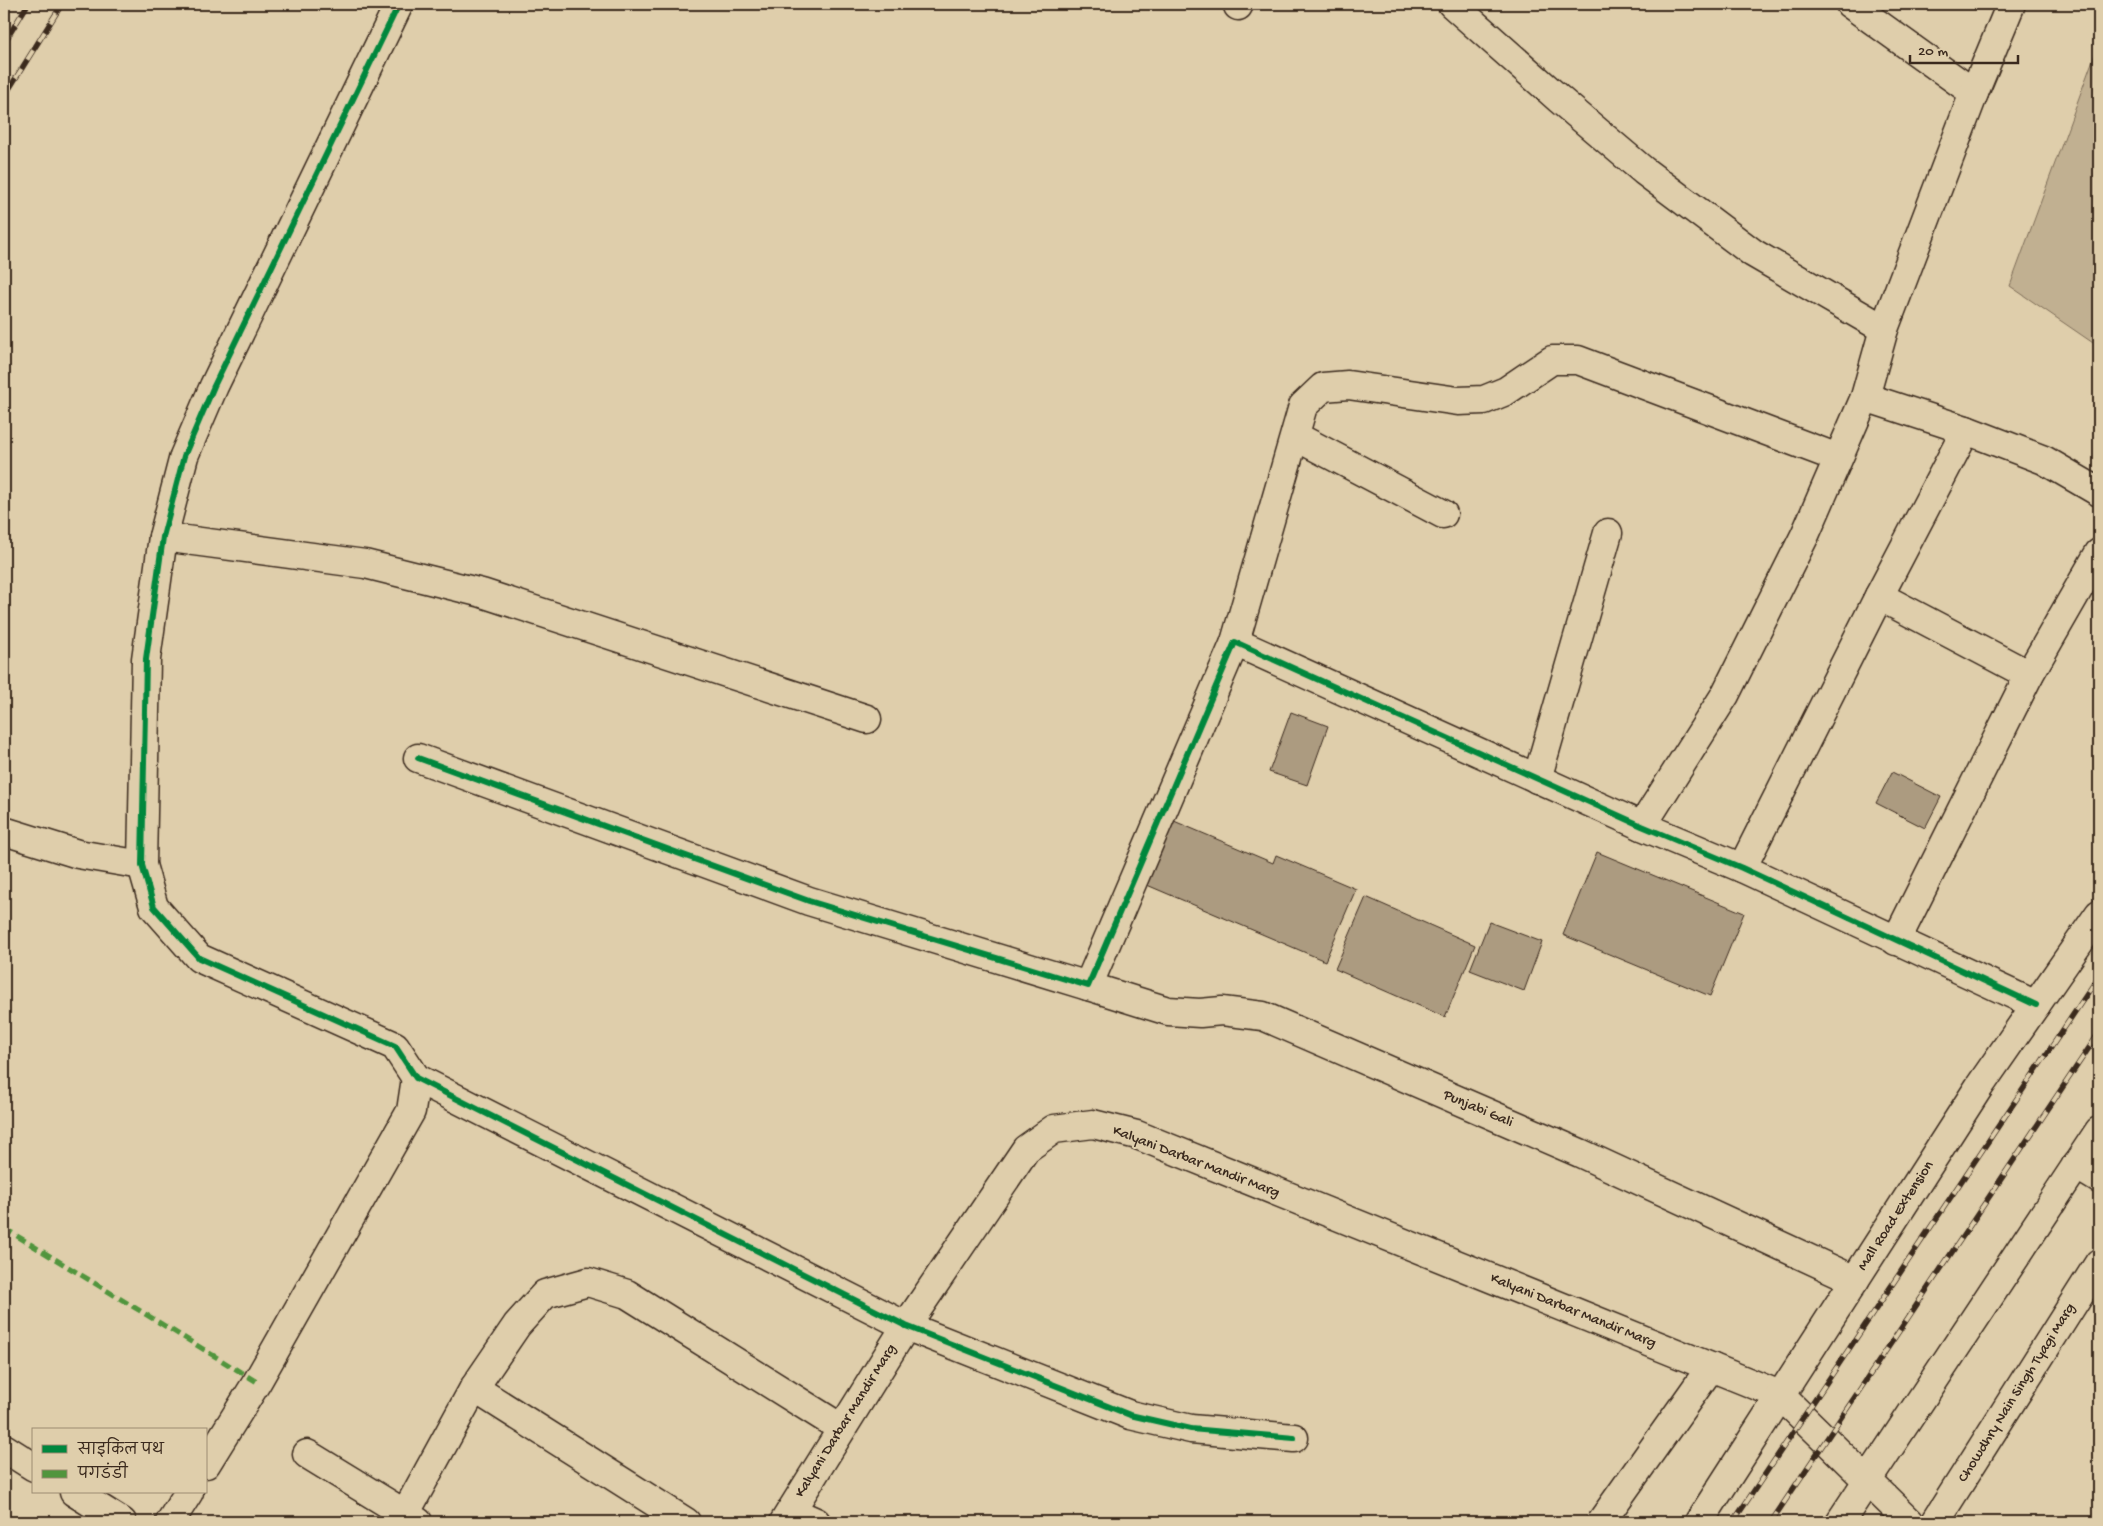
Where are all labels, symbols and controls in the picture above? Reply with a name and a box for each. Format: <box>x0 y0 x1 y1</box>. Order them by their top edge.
scale bar <box>1910 32 2018 64</box>
text: 20 m <box>1918 43 1948 61</box>
street label: Punjabi Gali <box>1439 1086 1516 1132</box>
street label: Kalyani Darbar Mandir Marg <box>1110 1122 1282 1202</box>
street label: Mall Road Extension <box>1854 1158 1938 1274</box>
street label: Kalyani Darbar Mandir Marg <box>1487 1269 1659 1353</box>
street label: Chowdhry Nain Singh Tyagi Marg <box>1954 1300 2080 1486</box>
street label: Kalyani Darbar Mandir Marg <box>791 1341 901 1501</box>
legend <box>32 1428 208 1494</box>
text: साइकिल पथ <box>77 1437 165 1460</box>
text: पगडंडी <box>77 1461 128 1484</box>

